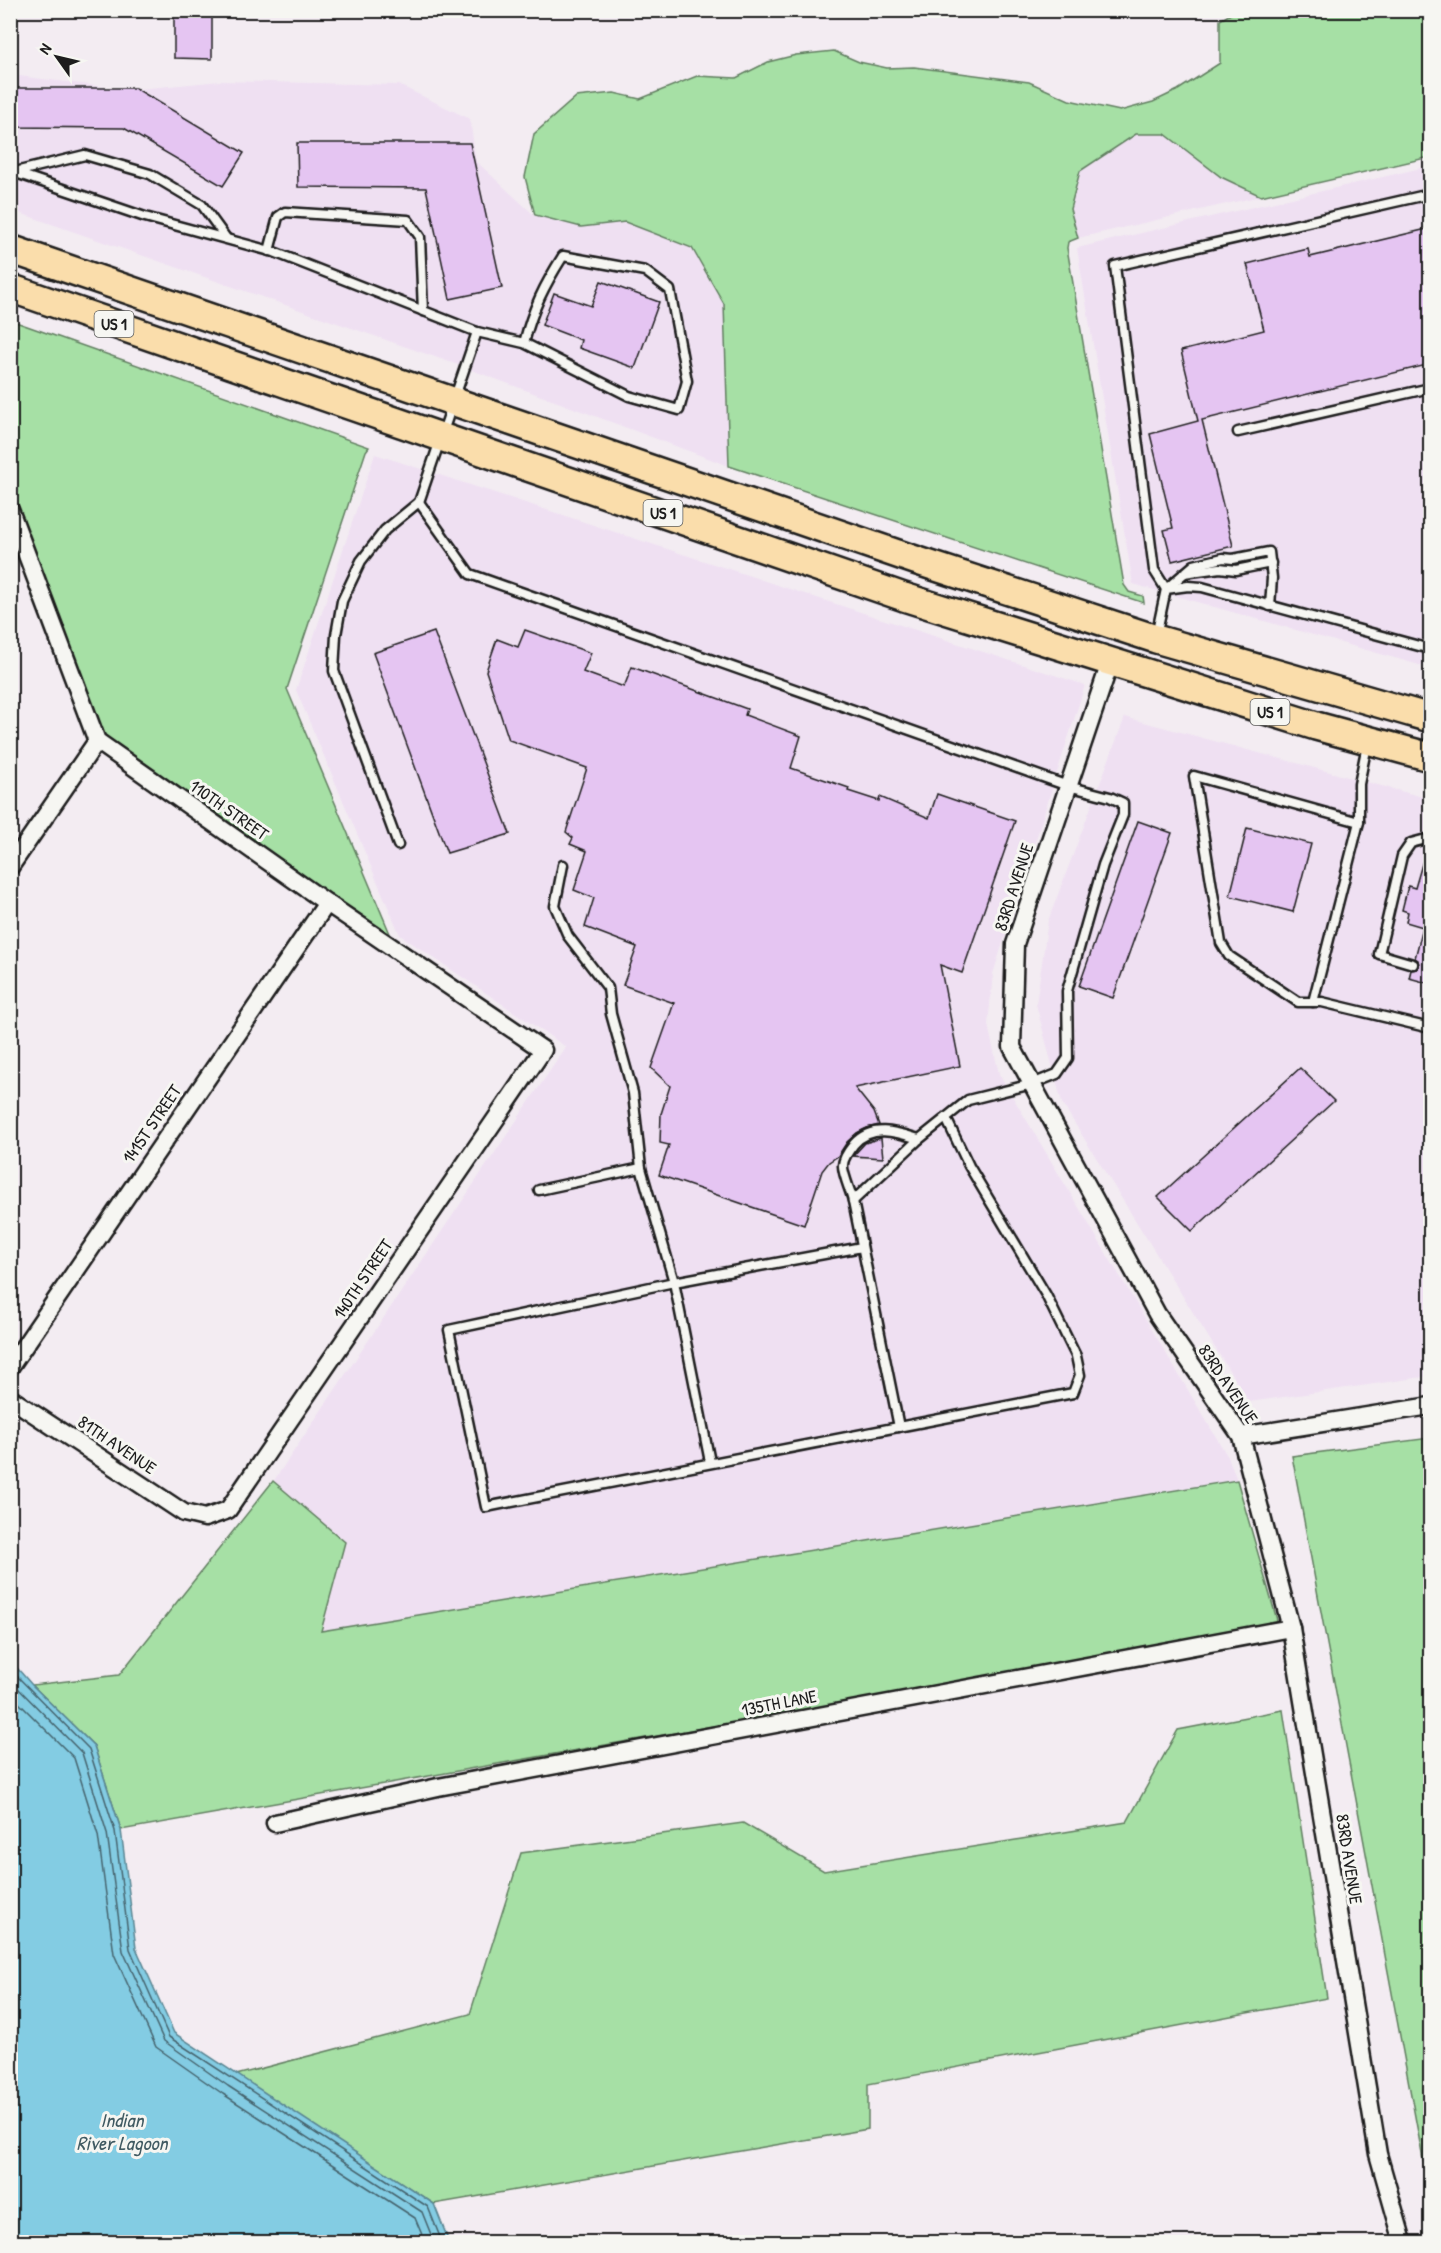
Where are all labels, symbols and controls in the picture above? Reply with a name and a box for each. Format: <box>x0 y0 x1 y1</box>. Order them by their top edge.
north arrow <box>27 27 87 87</box>
text: N <box>33 39 56 58</box>
road number: US 1 <box>94 311 134 337</box>
road number: US 1 <box>644 500 682 526</box>
road number: US 1 <box>1250 699 1290 725</box>
street label: 110TH STREET <box>185 773 274 846</box>
street label: 83RD AVENUE <box>988 840 1039 934</box>
street label: 141ST STREET <box>116 1079 187 1168</box>
street label: 140TH STREET <box>327 1233 399 1324</box>
street label: 83RD AVENUE <box>1193 1339 1264 1428</box>
street label: 81TH AVENUE <box>73 1409 161 1480</box>
street label: 135TH LANE <box>739 1683 819 1722</box>
street label: 83RD AVENUE <box>1330 1812 1369 1906</box>
water label: Indian River Lagoon <box>76 2106 170 2157</box>

